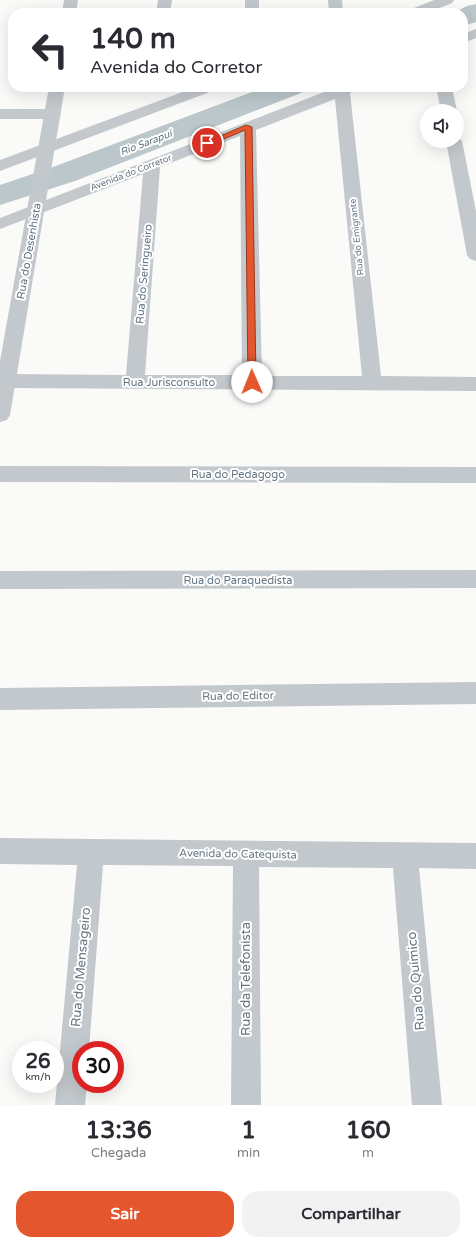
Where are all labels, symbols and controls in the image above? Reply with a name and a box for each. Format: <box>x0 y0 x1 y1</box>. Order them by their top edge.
text: 140 m <box>90 22 176 56</box>
icon: left <box>24 24 76 76</box>
text: Avenida do Corretor <box>90 56 262 78</box>
map controls <box>420 104 464 148</box>
button: sound <box>420 104 464 148</box>
pin <box>190 126 224 160</box>
water label: Rio Sarapuí <box>118 127 176 158</box>
icon: arrive <box>196 132 218 154</box>
street label: Avenida do Corretor <box>89 152 174 194</box>
street label: Rua do Emigrante <box>348 198 366 276</box>
street label: Rua do Desenhista <box>14 202 44 300</box>
street label: Rua do Seringueiro <box>133 223 155 324</box>
position arrow <box>231 361 273 403</box>
street label: Rua Jurisconsulto <box>123 376 215 389</box>
street label: Rua do Pedagogo <box>191 468 285 481</box>
street label: Rua do Paraquedista <box>184 574 292 587</box>
street label: Rua do Editor <box>202 689 275 703</box>
street label: Avenida do Catequista <box>179 846 297 862</box>
street label: Rua do Mensageiro <box>68 906 94 1027</box>
street label: Rua da Telefonista <box>238 922 254 1036</box>
street label: Rua do Químico <box>404 931 428 1031</box>
speed limit sign: 30 <box>72 1041 124 1093</box>
text: 26 <box>25 1050 51 1074</box>
text: km/h <box>25 1071 51 1083</box>
text: 13:36 <box>85 1116 152 1145</box>
text: 1 <box>241 1116 256 1145</box>
text: 160 <box>345 1116 391 1145</box>
text: Chegada <box>91 1145 146 1161</box>
text: min <box>237 1145 260 1161</box>
text: m <box>362 1145 374 1161</box>
button: Sair <box>16 1191 234 1237</box>
button: Compartilhar <box>242 1191 460 1237</box>

